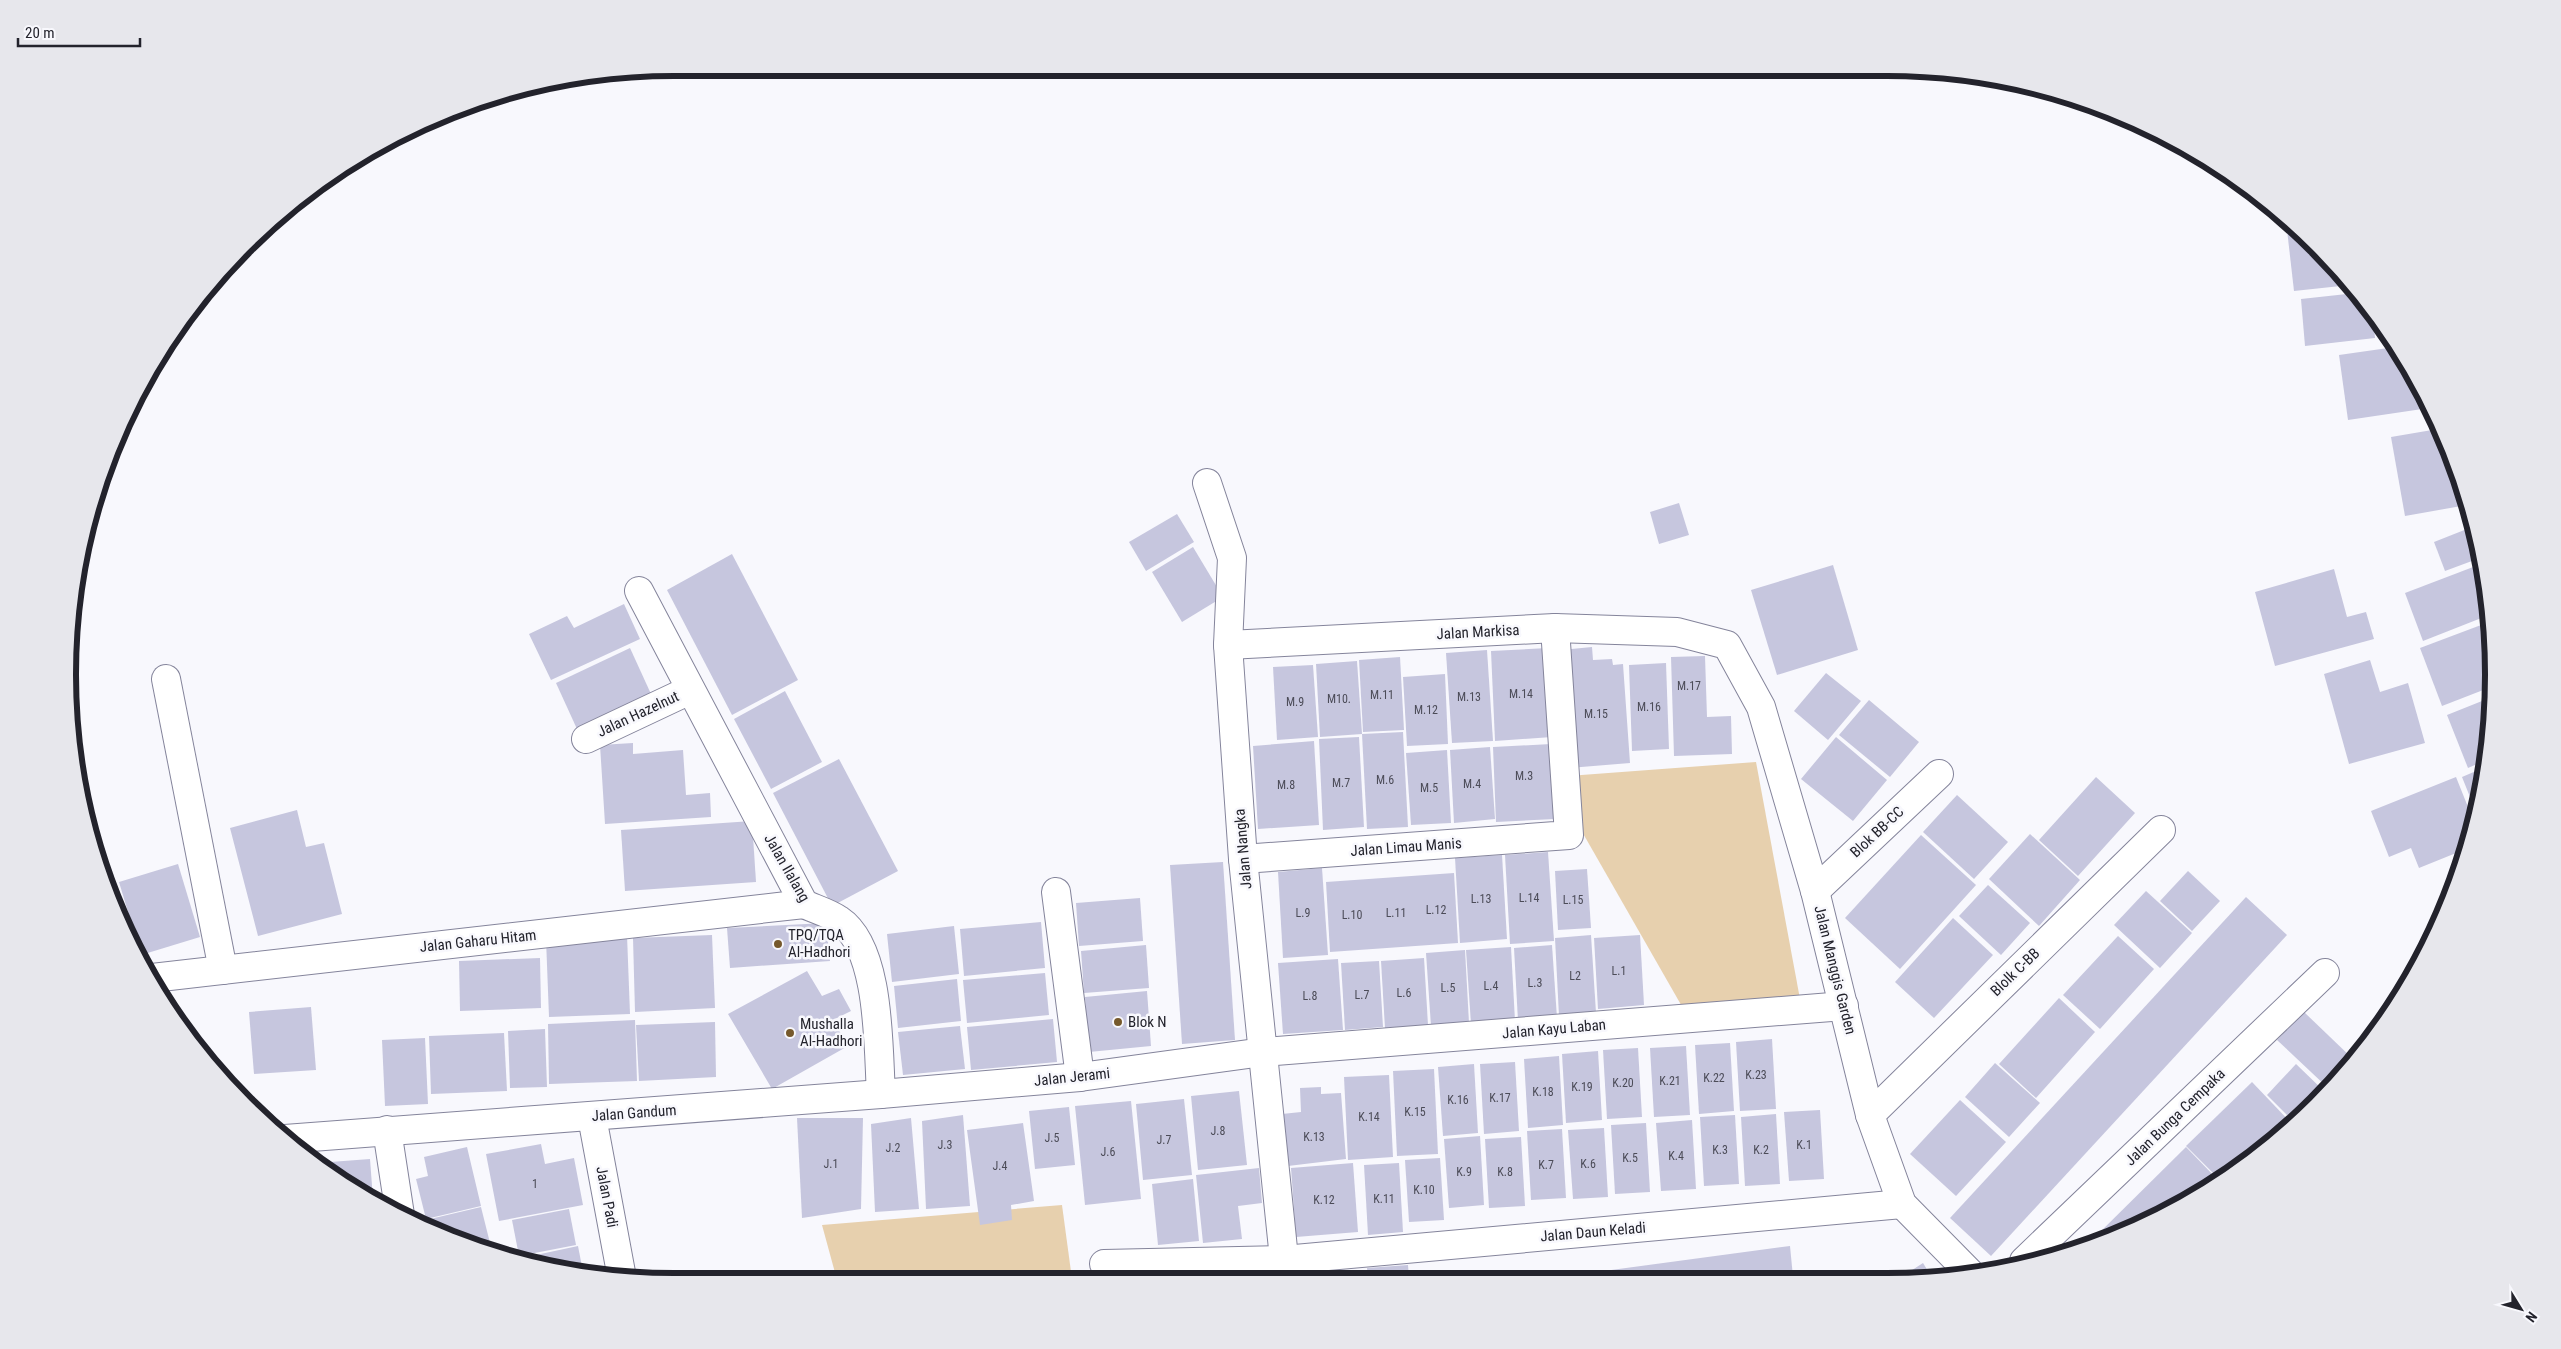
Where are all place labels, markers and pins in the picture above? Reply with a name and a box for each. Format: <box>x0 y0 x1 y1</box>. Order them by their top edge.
place label: TPQ/TQA Al-Hadhori <box>788 926 851 961</box>
marker: TPQ/TQA Al-Hadhori <box>772 938 784 950</box>
place label: Blok N <box>1128 1013 1167 1031</box>
place label: Mushalla Al-Hadhori <box>800 1015 863 1050</box>
marker: Blok N <box>1112 1016 1124 1028</box>
marker: Mushalla Al-Hadhori <box>784 1027 796 1039</box>

